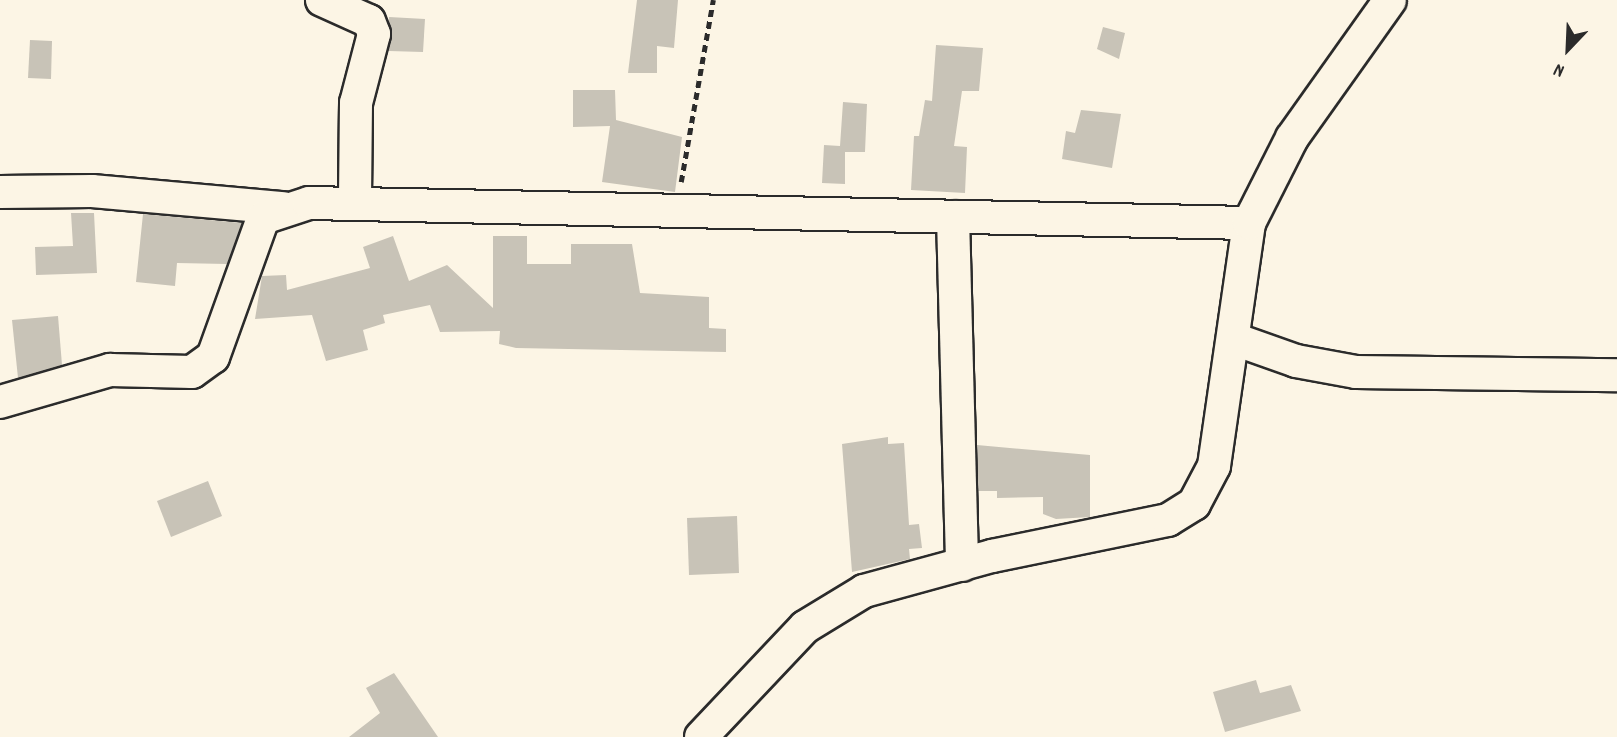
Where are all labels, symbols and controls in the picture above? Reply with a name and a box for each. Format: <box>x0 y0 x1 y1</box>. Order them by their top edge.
north arrow <box>1533 14 1603 84</box>
text: N <box>1550 55 1569 83</box>

